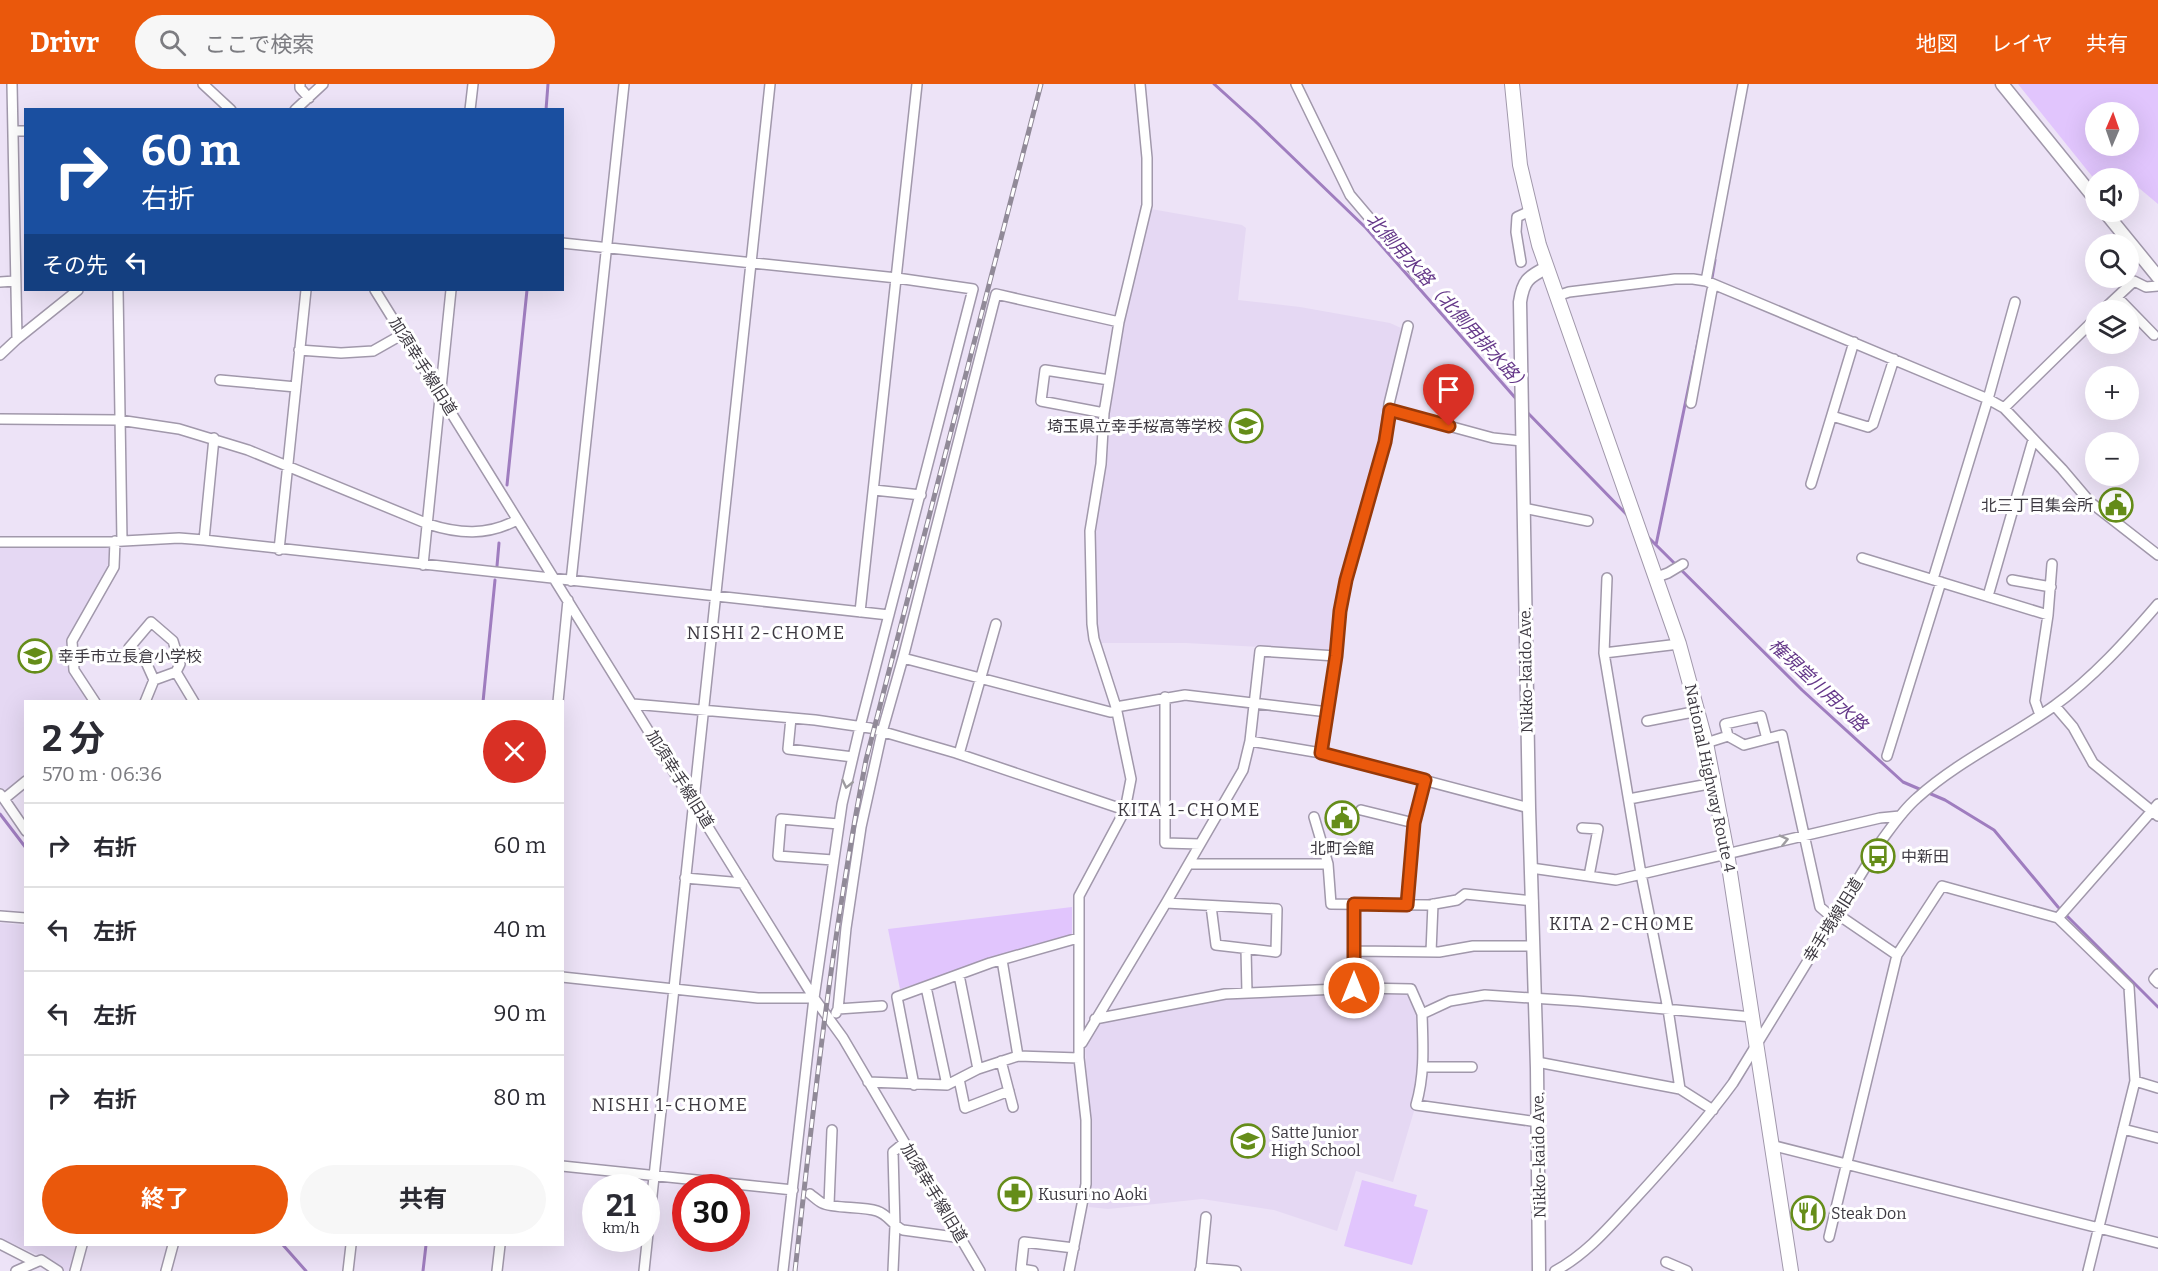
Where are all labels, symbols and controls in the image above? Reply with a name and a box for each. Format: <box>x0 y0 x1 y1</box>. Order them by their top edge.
search box <box>135 15 555 69</box>
text: Drivr <box>30 26 99 59</box>
icon: search <box>156 26 189 59</box>
text: ここで検索 <box>204 31 314 58</box>
text: 地図 <box>1916 31 1958 57</box>
text: レイヤ <box>1991 31 2053 57</box>
text: 共有 <box>2086 31 2128 57</box>
north arrow <box>2085 102 2139 156</box>
map controls <box>2085 102 2139 486</box>
text: 60 m <box>141 126 240 176</box>
icon: right <box>42 132 120 210</box>
button: sound <box>2085 168 2139 222</box>
text: 右折 <box>141 183 195 215</box>
water label: 北側用水路（北側用排水路） <box>1362 209 1534 397</box>
button: search <box>2085 234 2139 288</box>
icon: left <box>120 246 153 279</box>
text: その先 <box>42 252 108 279</box>
button: layers <box>2085 300 2139 354</box>
street label: 加須幸手線旧道 <box>385 313 461 419</box>
pin <box>1423 364 1474 426</box>
button: + <box>2085 366 2139 420</box>
icon: arrive <box>1432 373 1465 406</box>
school or university icon: 埼玉県立幸手桜高等学校 <box>1228 408 1264 444</box>
place label: 埼玉県立幸手桜高等学校 <box>1047 417 1223 436</box>
button: − <box>2085 432 2139 486</box>
public building icon: 北三丁目集会所 <box>2098 487 2134 523</box>
place label: 北三丁目集会所 <box>1981 496 2093 515</box>
street label: Nikko-kaido Ave. <box>1515 607 1537 733</box>
district label: NISHI 2-CHOME <box>686 622 846 644</box>
water label: 権現堂川用水路 <box>1764 634 1873 737</box>
school or university icon: 幸手市立長倉小学校 <box>17 638 53 674</box>
place label: 幸手市立長倉小学校 <box>58 647 202 666</box>
street label: National Highway Route 4 <box>1681 682 1739 875</box>
text: 2 分 <box>42 717 105 761</box>
button: close <box>483 720 546 783</box>
street label: 加須幸手線旧道 <box>642 726 718 832</box>
text: 570 m · 06:36 <box>42 762 162 786</box>
one-way arrow <box>841 779 854 789</box>
district label: KITA 1-CHOME <box>1117 799 1261 821</box>
public building icon: 北町会館 <box>1324 800 1360 836</box>
icon: right <box>42 829 75 862</box>
text: 60 m <box>494 832 546 859</box>
text: 右折 <box>93 834 137 861</box>
one-way arrow <box>1779 834 1789 847</box>
bus stop icon: 中新田 <box>1860 838 1896 874</box>
place label: 北町会館 <box>1310 839 1374 858</box>
place label: 中新田 <box>1901 847 1949 866</box>
street label: 幸手境線旧道 <box>1800 874 1866 966</box>
icon: left <box>42 913 75 946</box>
district label: KITA 2-CHOME <box>1549 913 1695 935</box>
text: 40 m <box>494 916 546 943</box>
text: 左折 <box>93 918 137 945</box>
position arrow <box>1322 956 1386 1020</box>
icon: left <box>42 997 75 1030</box>
text: 90 m <box>494 1000 546 1027</box>
text: 左折 <box>93 1002 137 1029</box>
icon: right <box>42 1081 75 1114</box>
text: 80 m <box>493 1084 546 1111</box>
text: 右折 <box>93 1086 137 1113</box>
street label: Nikko-kaido Ave. <box>1528 1092 1550 1218</box>
district label: NISHI 1-CHOME <box>592 1094 748 1116</box>
school or university icon: Satte Junior High School <box>1230 1123 1266 1159</box>
place label: Satte Junior High School <box>1271 1123 1361 1160</box>
street label: 加須幸手線旧道 <box>897 1140 971 1246</box>
button: 終了 <box>42 1165 288 1234</box>
button: 共有 <box>300 1165 546 1234</box>
speed limit sign: 30 <box>672 1174 750 1252</box>
pharmacy icon: Kusuri no Aoki <box>997 1176 1033 1212</box>
place label: Kusuri no Aoki <box>1038 1185 1148 1204</box>
text: 21 <box>606 1188 636 1224</box>
restaurant icon: Steak Don <box>1790 1195 1826 1231</box>
place label: Steak Don <box>1831 1204 1906 1223</box>
text: km/h <box>602 1219 640 1237</box>

